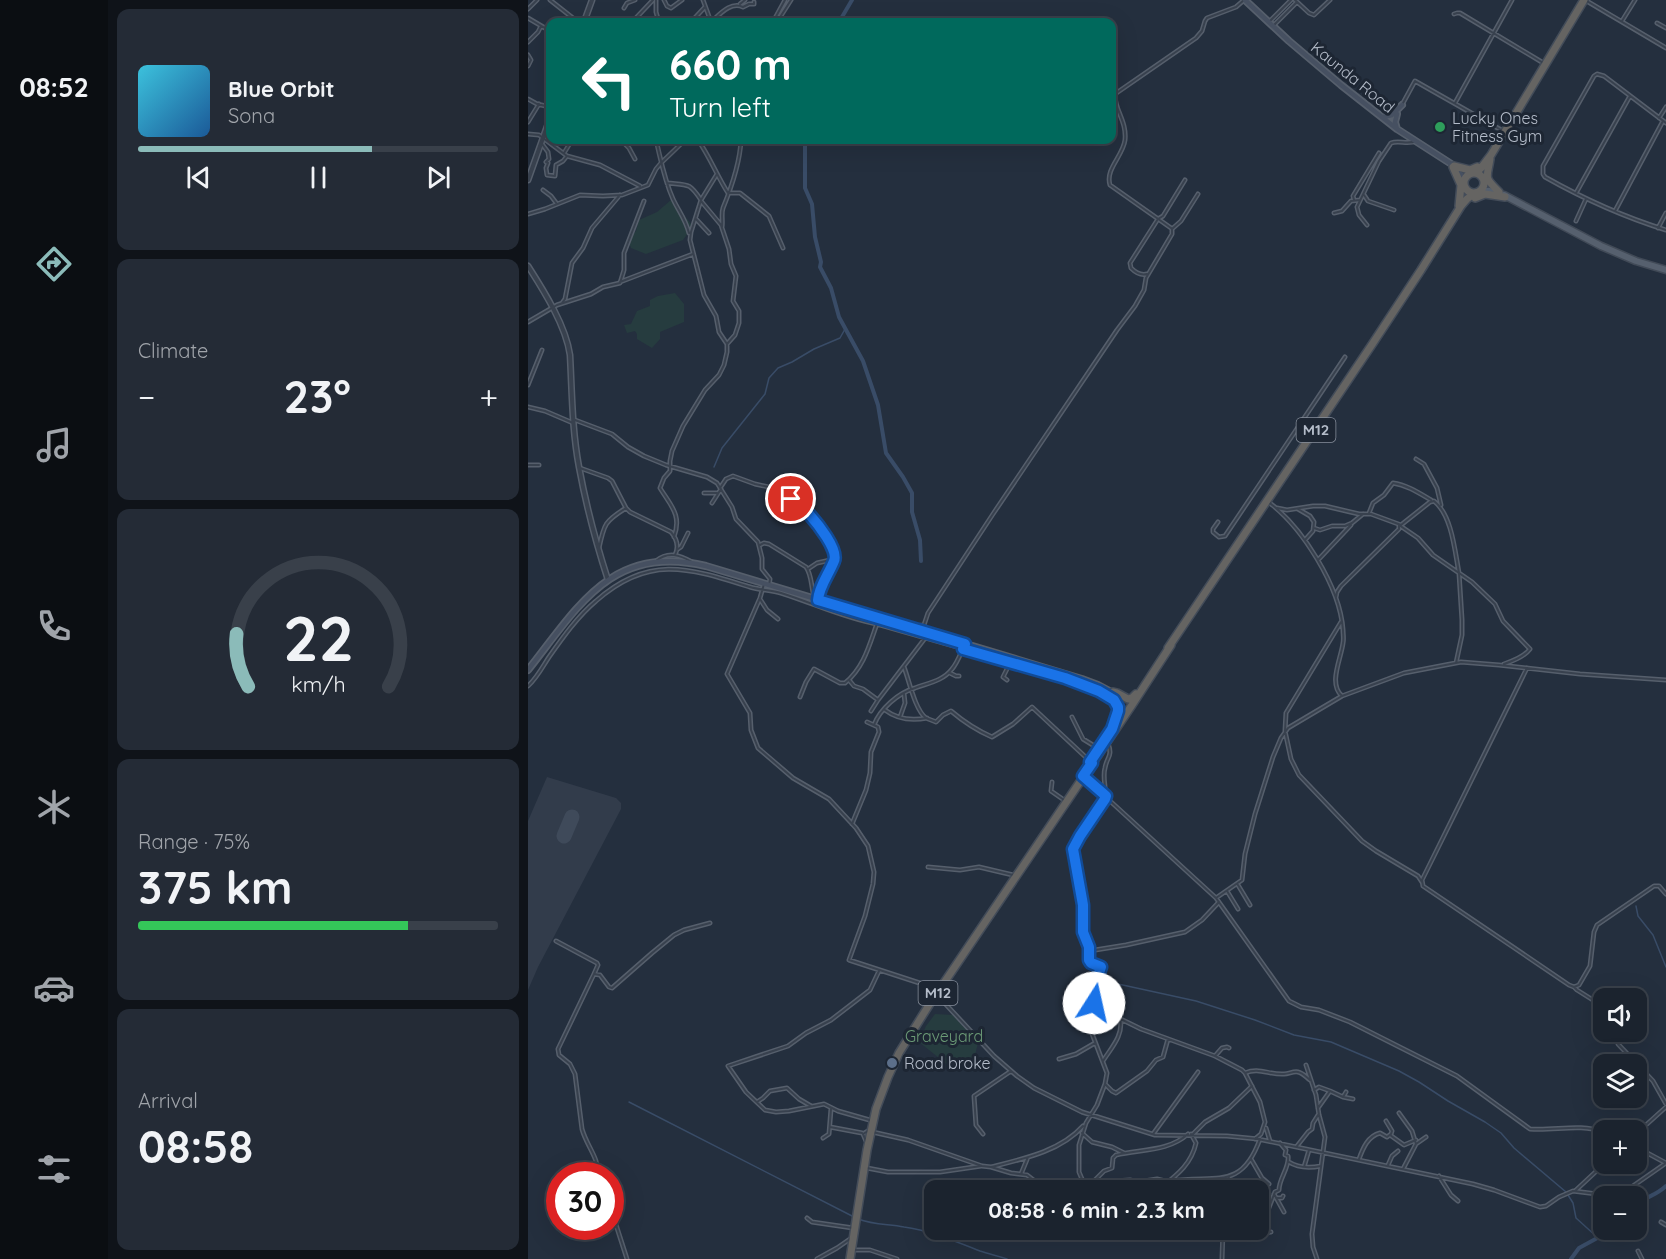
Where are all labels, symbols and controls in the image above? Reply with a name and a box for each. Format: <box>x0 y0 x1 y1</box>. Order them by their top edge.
street label: Kaunda Road <box>1307 37 1399 117</box>
text: 660 m <box>669 38 792 91</box>
icon: left <box>570 42 648 120</box>
text: 08:52 <box>19 70 89 104</box>
text: Blue Orbit <box>228 75 334 103</box>
text: Turn left <box>669 90 771 124</box>
text: Sona <box>228 103 275 128</box>
place label: Lucky Ones Fitness Gym <box>1452 108 1542 146</box>
marker: Lucky Ones Fitness Gym <box>1433 120 1447 134</box>
icon: previous <box>182 161 215 194</box>
icon: pause <box>302 161 335 194</box>
icon: next <box>422 161 455 194</box>
icon: directions <box>33 243 75 285</box>
text: Climate <box>138 338 208 363</box>
text: 23° <box>284 368 351 424</box>
text: − <box>138 376 155 417</box>
text: + <box>479 376 498 417</box>
road number: M12 <box>1296 418 1336 442</box>
icon: music <box>33 424 75 466</box>
pin <box>765 473 816 524</box>
icon: arrive <box>774 482 807 515</box>
text: 22 <box>282 599 354 677</box>
icon: phone <box>33 605 75 647</box>
text: km/h <box>291 671 345 697</box>
icon: climate <box>33 786 75 828</box>
text: Range · 75% <box>138 829 250 854</box>
text: 375 km <box>138 859 293 915</box>
icon: car <box>33 967 75 1009</box>
position arrow <box>1062 971 1126 1035</box>
road number: M12 <box>918 981 958 1005</box>
map controls <box>1593 988 1647 1240</box>
button: sound <box>1593 988 1647 1042</box>
park label: Graveyard <box>905 1026 983 1046</box>
place label: Road broke <box>904 1053 990 1073</box>
button: layers <box>1593 1054 1647 1108</box>
marker: Road broke <box>885 1056 899 1070</box>
text: Arrival <box>138 1088 198 1113</box>
text: 08:58 <box>138 1118 253 1174</box>
button: + <box>1593 1120 1647 1174</box>
icon: filters <box>33 1148 75 1190</box>
speed limit sign: 30 <box>546 1162 624 1240</box>
button: − <box>1593 1186 1647 1240</box>
text: 08:58 · 6 min · 2.3 km <box>988 1196 1205 1224</box>

